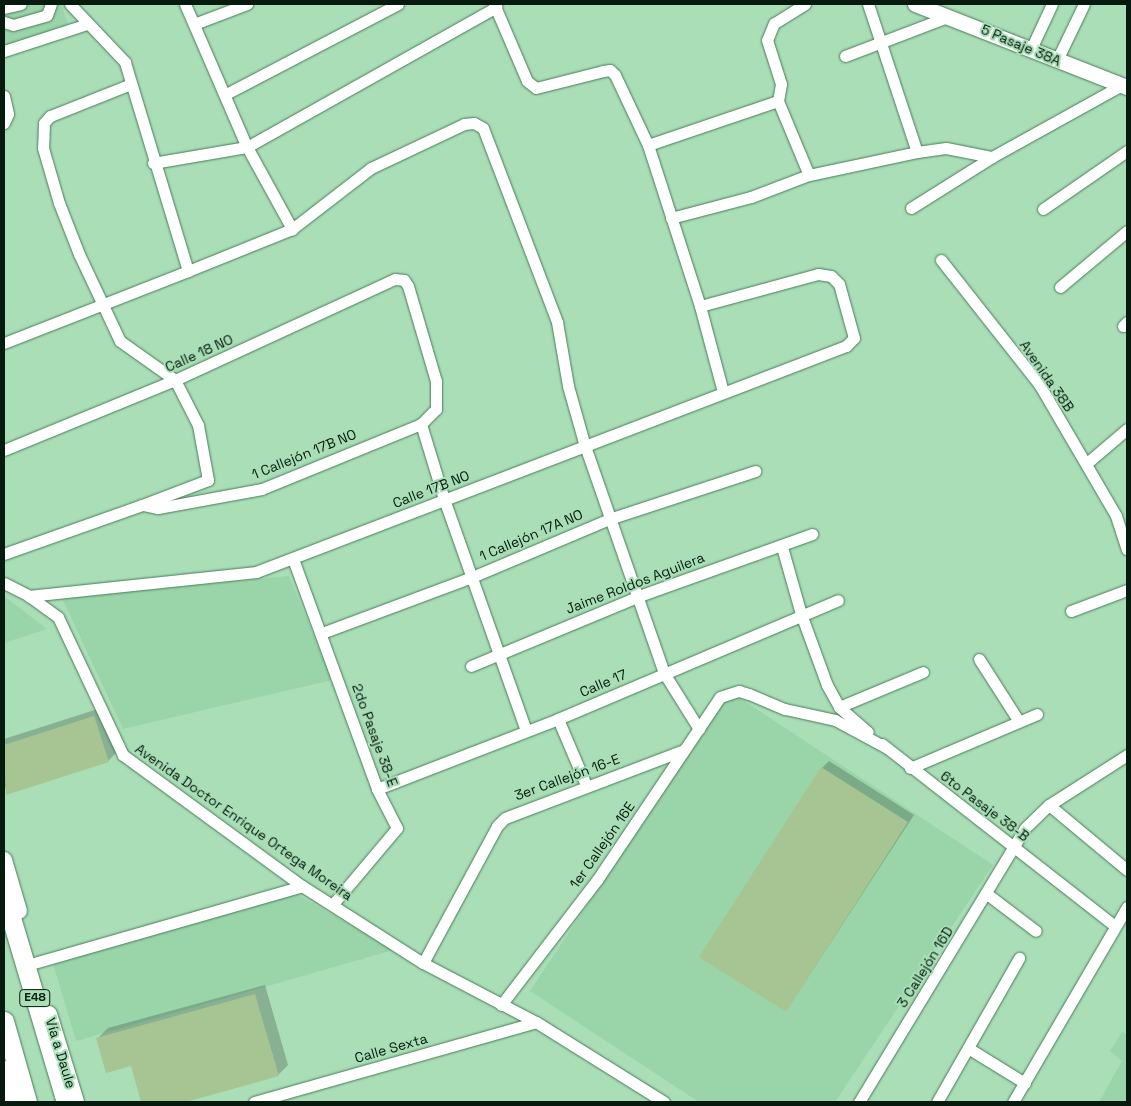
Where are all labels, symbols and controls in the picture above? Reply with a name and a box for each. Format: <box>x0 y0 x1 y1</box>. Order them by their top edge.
street label: 5 Pasaje 38A <box>979 21 1063 69</box>
street label: Calle 18 NO <box>162 331 236 375</box>
street label: Avenida 38B <box>1016 337 1078 415</box>
street label: 1 Callejón 17B NO <box>249 425 359 483</box>
street label: Calle 17B NO <box>390 467 472 511</box>
street label: 1 Callejón 17A NO <box>477 506 585 564</box>
street label: Jaime Roldos Aguilera <box>563 549 707 617</box>
street label: Calle 17 <box>577 666 629 700</box>
street label: 2do Pasaje 38-E <box>349 681 401 789</box>
street label: Avenida Doctor Enrique Ortega Moreira <box>132 740 356 904</box>
street label: 3er Callejón 16-E <box>512 750 622 804</box>
street label: 6to Pasaje 38-B <box>937 767 1033 845</box>
street label: 1er Callejón 16E <box>566 798 638 892</box>
street label: 3 Callejón 16D <box>893 923 957 1011</box>
road number: E48 <box>19 988 51 1008</box>
street label: Vía a Daule <box>42 1016 80 1090</box>
street label: Calle Sexta <box>353 1030 429 1066</box>

